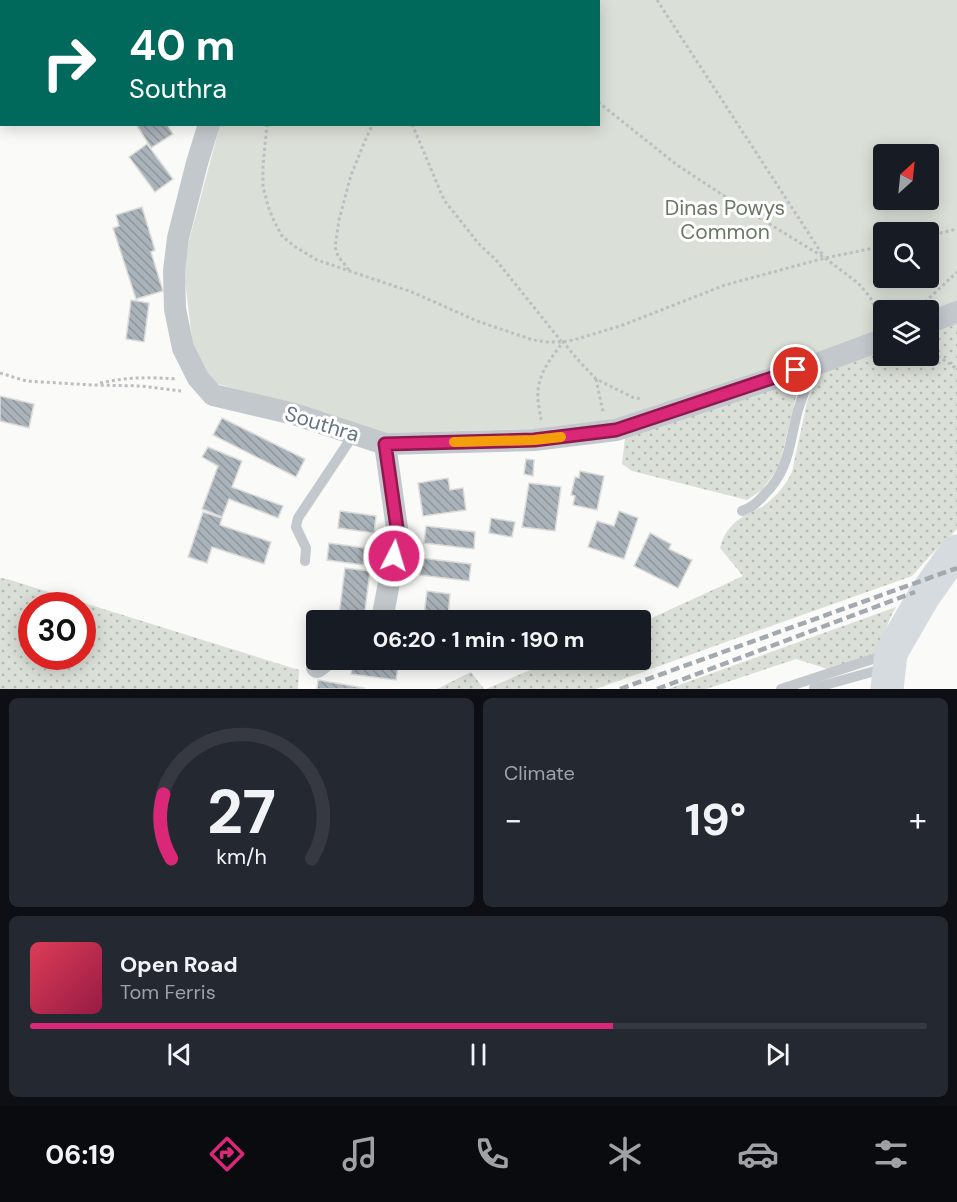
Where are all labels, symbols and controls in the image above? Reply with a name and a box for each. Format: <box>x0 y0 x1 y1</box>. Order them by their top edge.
text: 40 m <box>129 18 235 73</box>
icon: right <box>30 24 108 102</box>
text: Southra <box>129 71 227 106</box>
north arrow <box>873 144 939 210</box>
map controls <box>873 144 939 366</box>
park label: Dinas Powys Common <box>665 194 785 246</box>
button: search <box>873 222 939 288</box>
button: layers <box>873 300 939 366</box>
pin <box>770 344 821 395</box>
icon: arrive <box>779 353 812 386</box>
street label: Southra <box>281 399 363 449</box>
position arrow <box>362 524 426 588</box>
speed limit sign: 30 <box>18 592 96 670</box>
text: 06:20 · 1 min · 190 m <box>373 625 584 654</box>
text: Climate <box>504 760 575 786</box>
text: 27 <box>207 771 276 852</box>
text: 19° <box>685 790 746 849</box>
text: − <box>504 798 522 841</box>
text: + <box>909 798 927 841</box>
text: km/h <box>216 844 267 872</box>
text: Open Road <box>120 950 238 979</box>
text: Tom Ferris <box>120 979 216 1005</box>
icon: previous <box>163 1038 196 1071</box>
icon: pause <box>462 1038 495 1071</box>
icon: next <box>761 1038 794 1071</box>
icon: directions <box>206 1133 248 1175</box>
icon: music <box>339 1133 381 1175</box>
icon: phone <box>471 1133 513 1175</box>
icon: climate <box>604 1133 646 1175</box>
icon: car <box>737 1133 779 1175</box>
icon: filters <box>870 1133 912 1175</box>
text: 06:19 <box>45 1137 115 1172</box>

